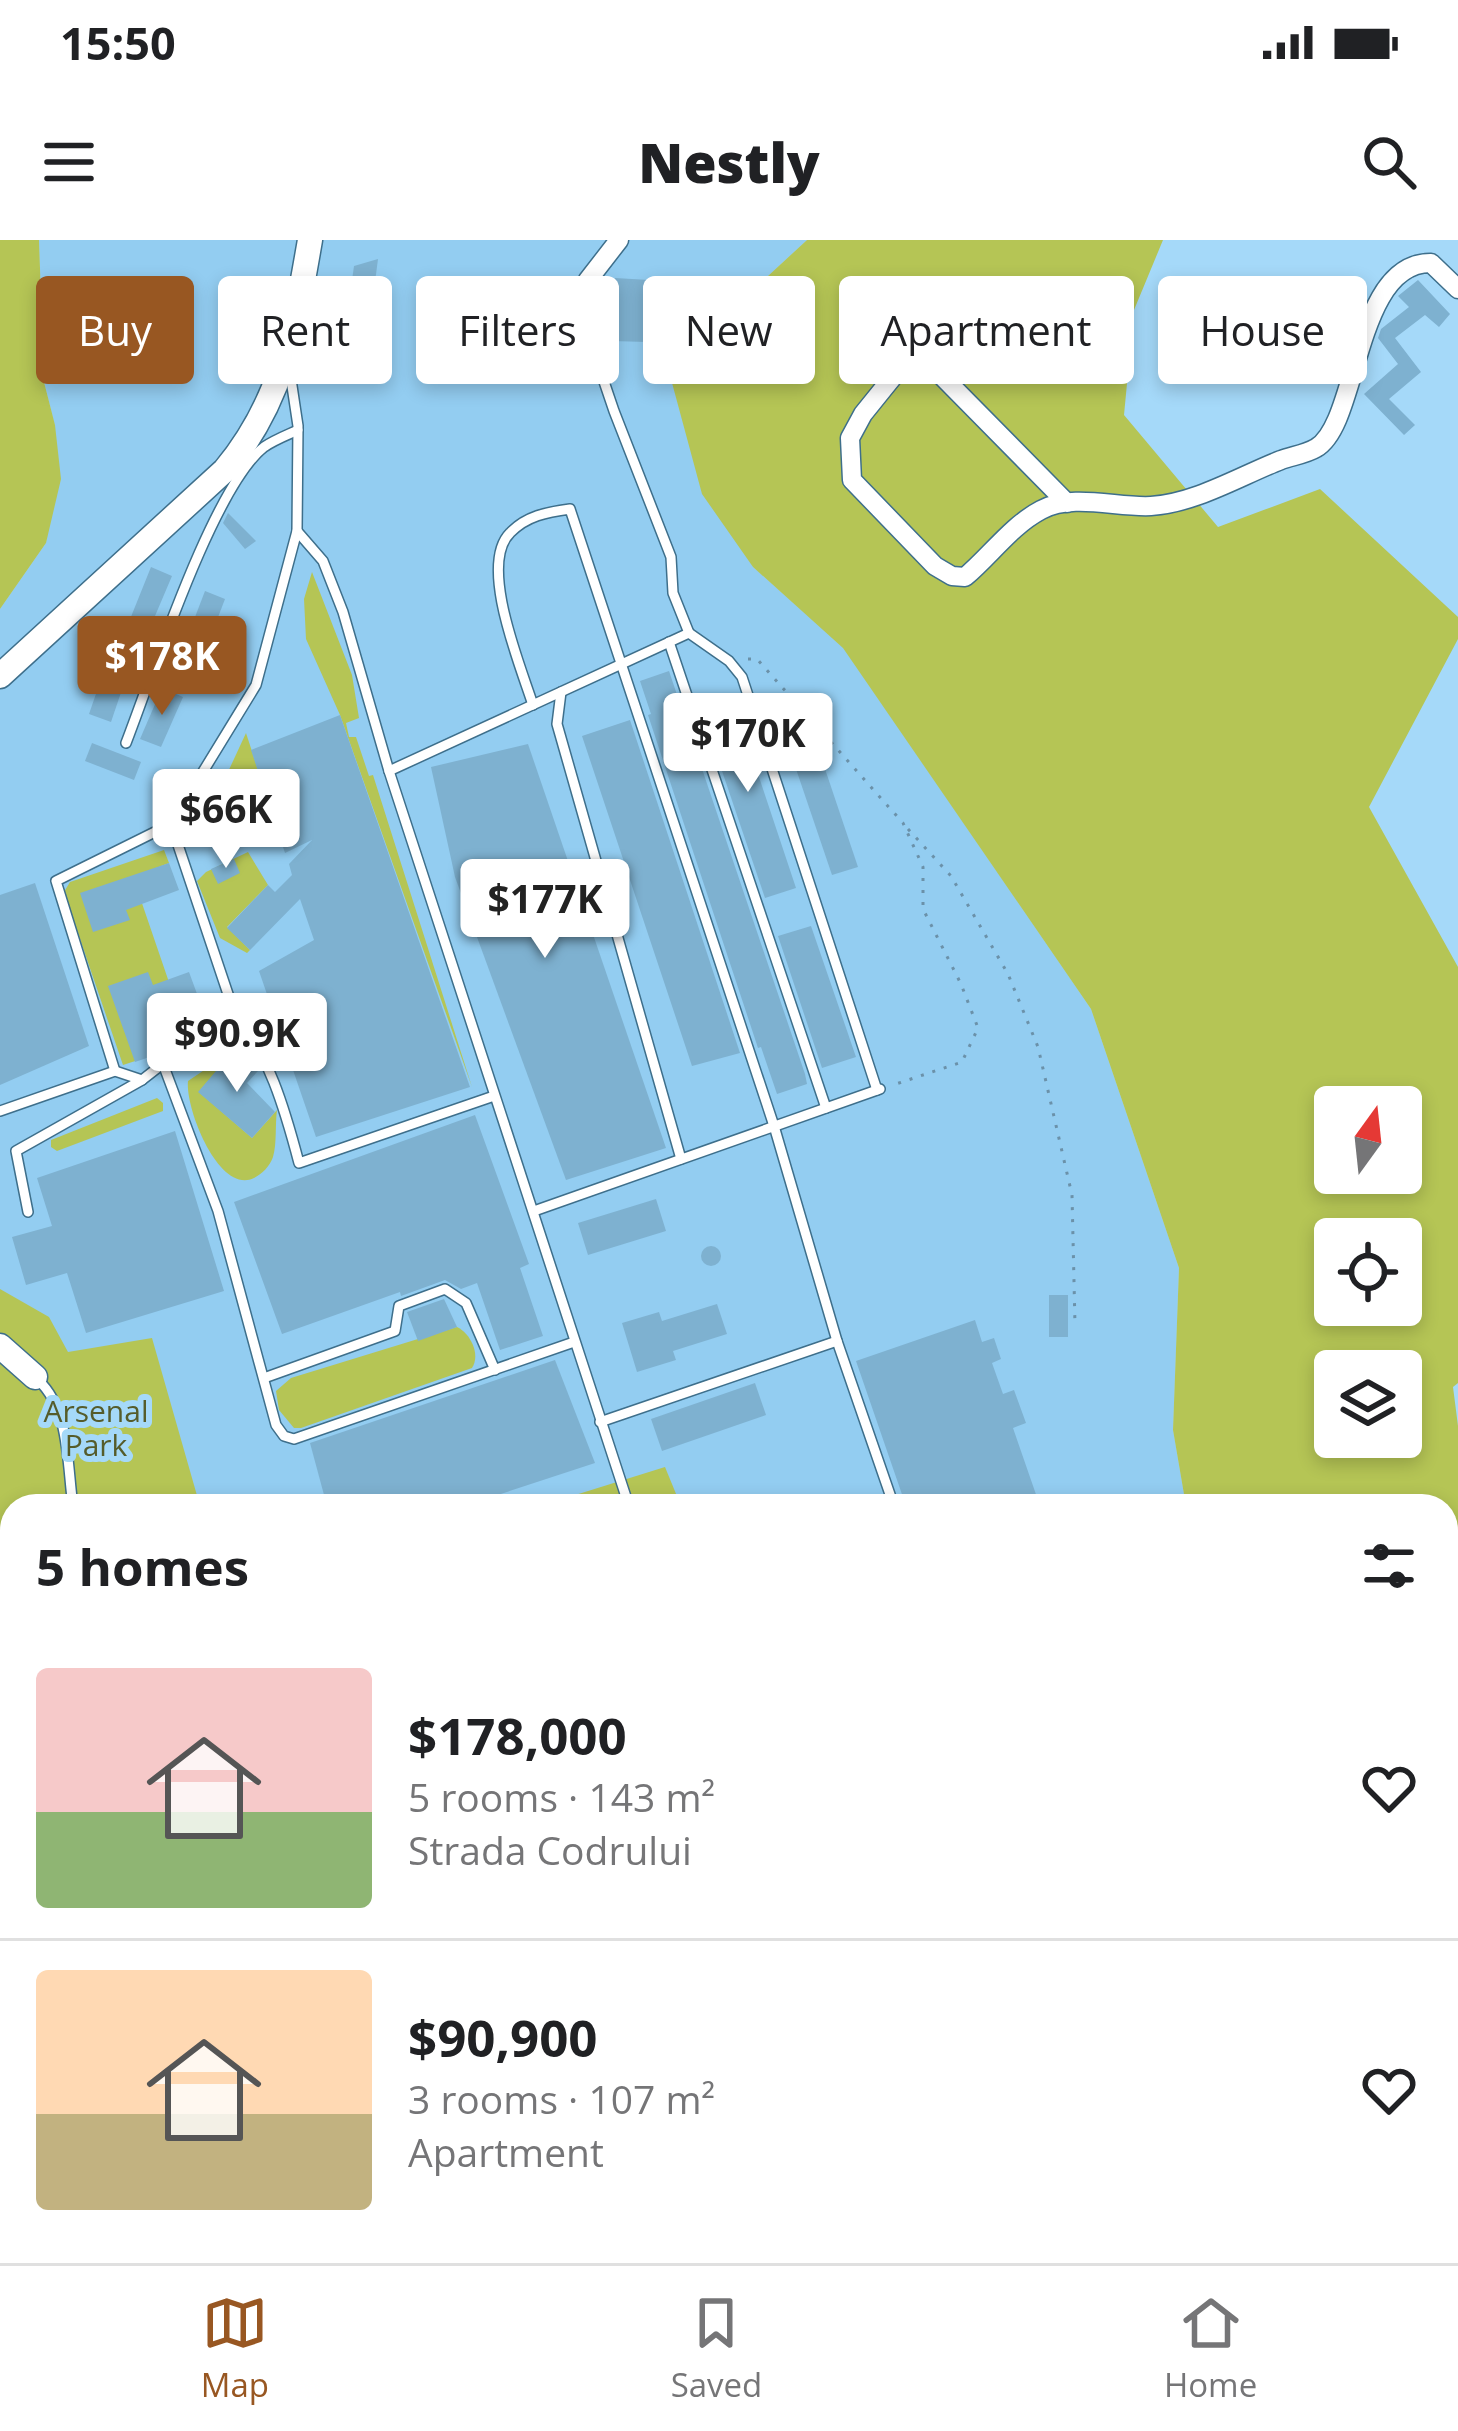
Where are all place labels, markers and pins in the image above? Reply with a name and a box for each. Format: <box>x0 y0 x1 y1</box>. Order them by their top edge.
pin: $178K <box>78 616 246 718</box>
pin: $170K <box>664 693 832 795</box>
pin: $66K <box>155 769 297 871</box>
pin: $177K <box>461 859 629 961</box>
pin: $90.9K <box>139 993 335 1095</box>

